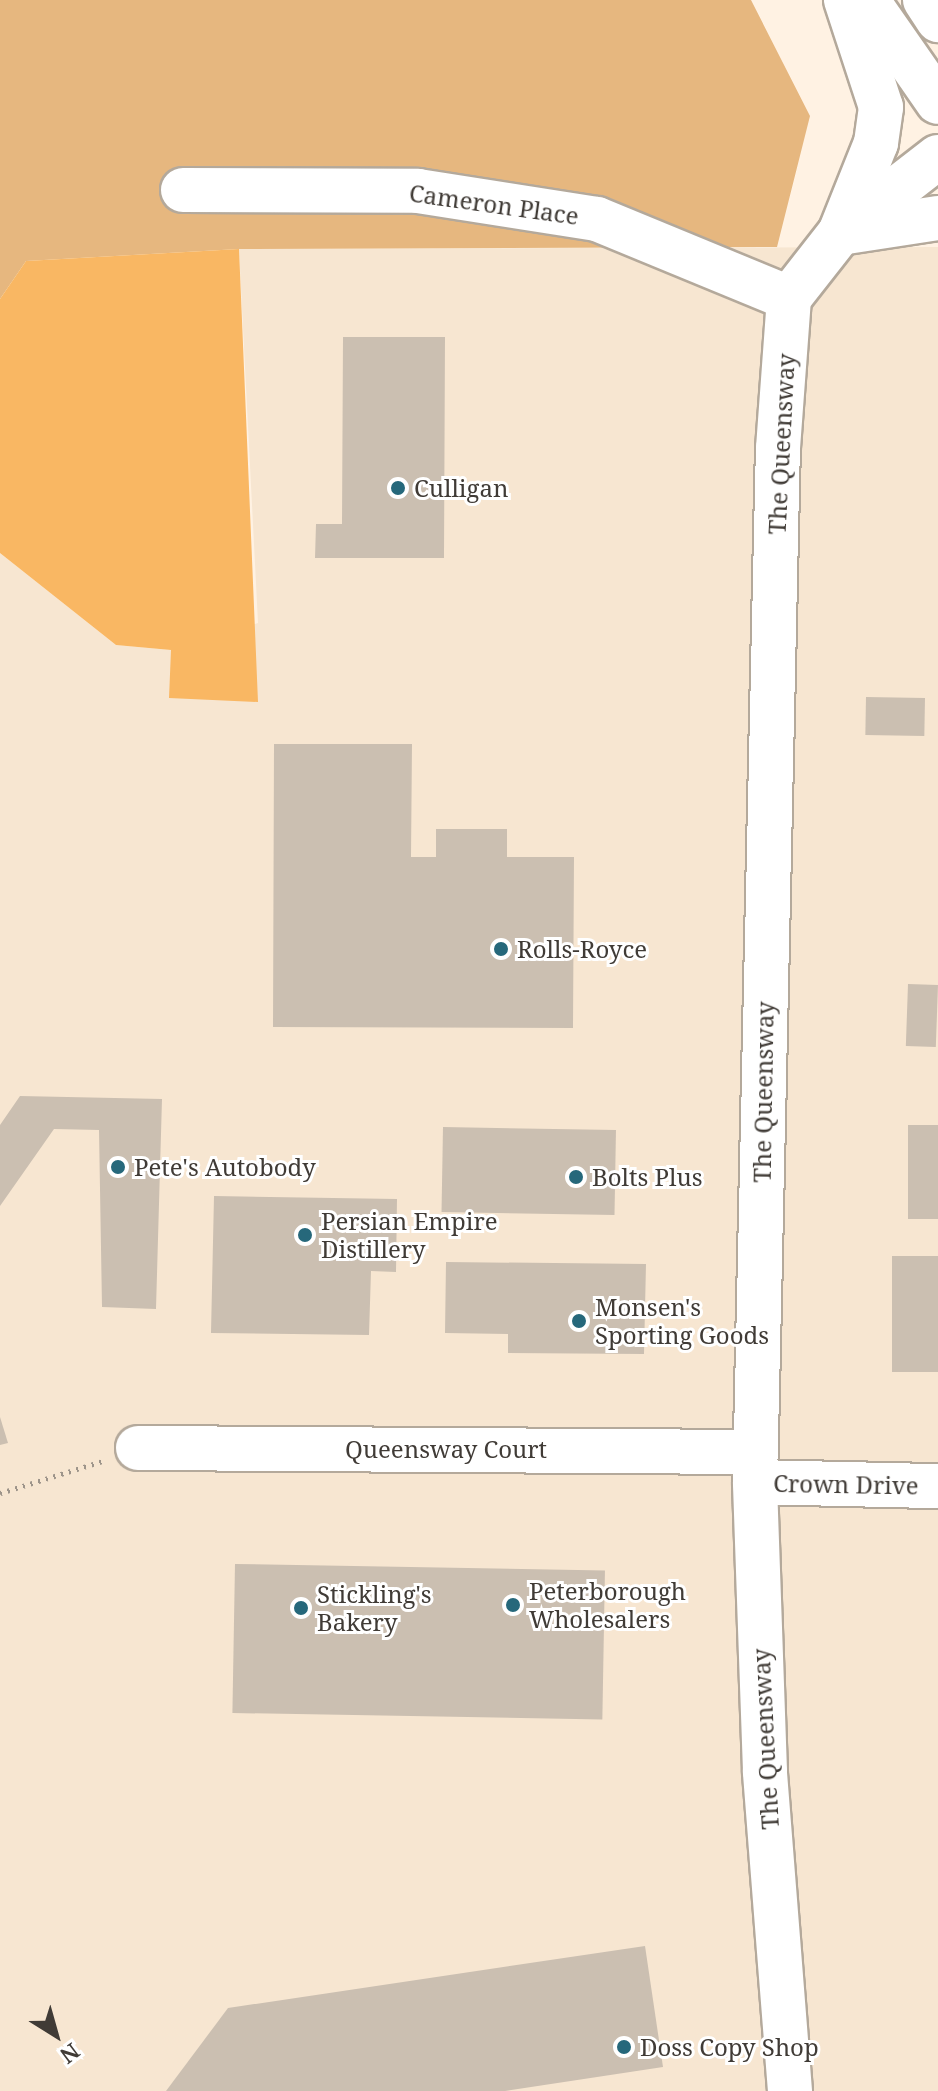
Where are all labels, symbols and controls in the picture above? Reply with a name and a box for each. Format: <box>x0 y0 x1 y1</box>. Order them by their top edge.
street label: Cameron Place <box>407 178 581 230</box>
street label: The Queensway <box>762 353 800 535</box>
place label: Culligan <box>414 474 508 502</box>
marker: Culligan <box>389 479 407 497</box>
place label: Rolls-Royce <box>517 935 647 963</box>
marker: Rolls-Royce <box>492 940 510 958</box>
street label: The Queensway <box>747 1001 779 1183</box>
place label: Pete's Autobody <box>134 1153 316 1181</box>
marker: Pete's Autobody <box>109 1158 127 1176</box>
place label: Bolts Plus <box>592 1163 702 1191</box>
marker: Bolts Plus <box>567 1168 585 1186</box>
place label: Persian Empire Distillery <box>321 1207 498 1263</box>
marker: Persian Empire Distillery <box>296 1226 314 1244</box>
place label: Monsen's Sporting Goods <box>595 1293 769 1349</box>
marker: Monsen's Sporting Goods <box>570 1312 588 1330</box>
street label: Queensway Court <box>345 1435 547 1463</box>
street label: Crown Drive <box>773 1468 919 1500</box>
place label: Peterborough Wholesalers <box>529 1577 686 1633</box>
place label: Stickling's Bakery <box>317 1580 432 1636</box>
marker: Peterborough Wholesalers <box>504 1596 522 1614</box>
marker: Stickling's Bakery <box>292 1599 310 1617</box>
street label: The Queensway <box>746 1648 784 1830</box>
north arrow <box>16 1995 96 2075</box>
place label: Doss Copy Shop <box>640 2033 819 2061</box>
text: N <box>54 2037 86 2071</box>
marker: Doss Copy Shop <box>615 2038 633 2056</box>

